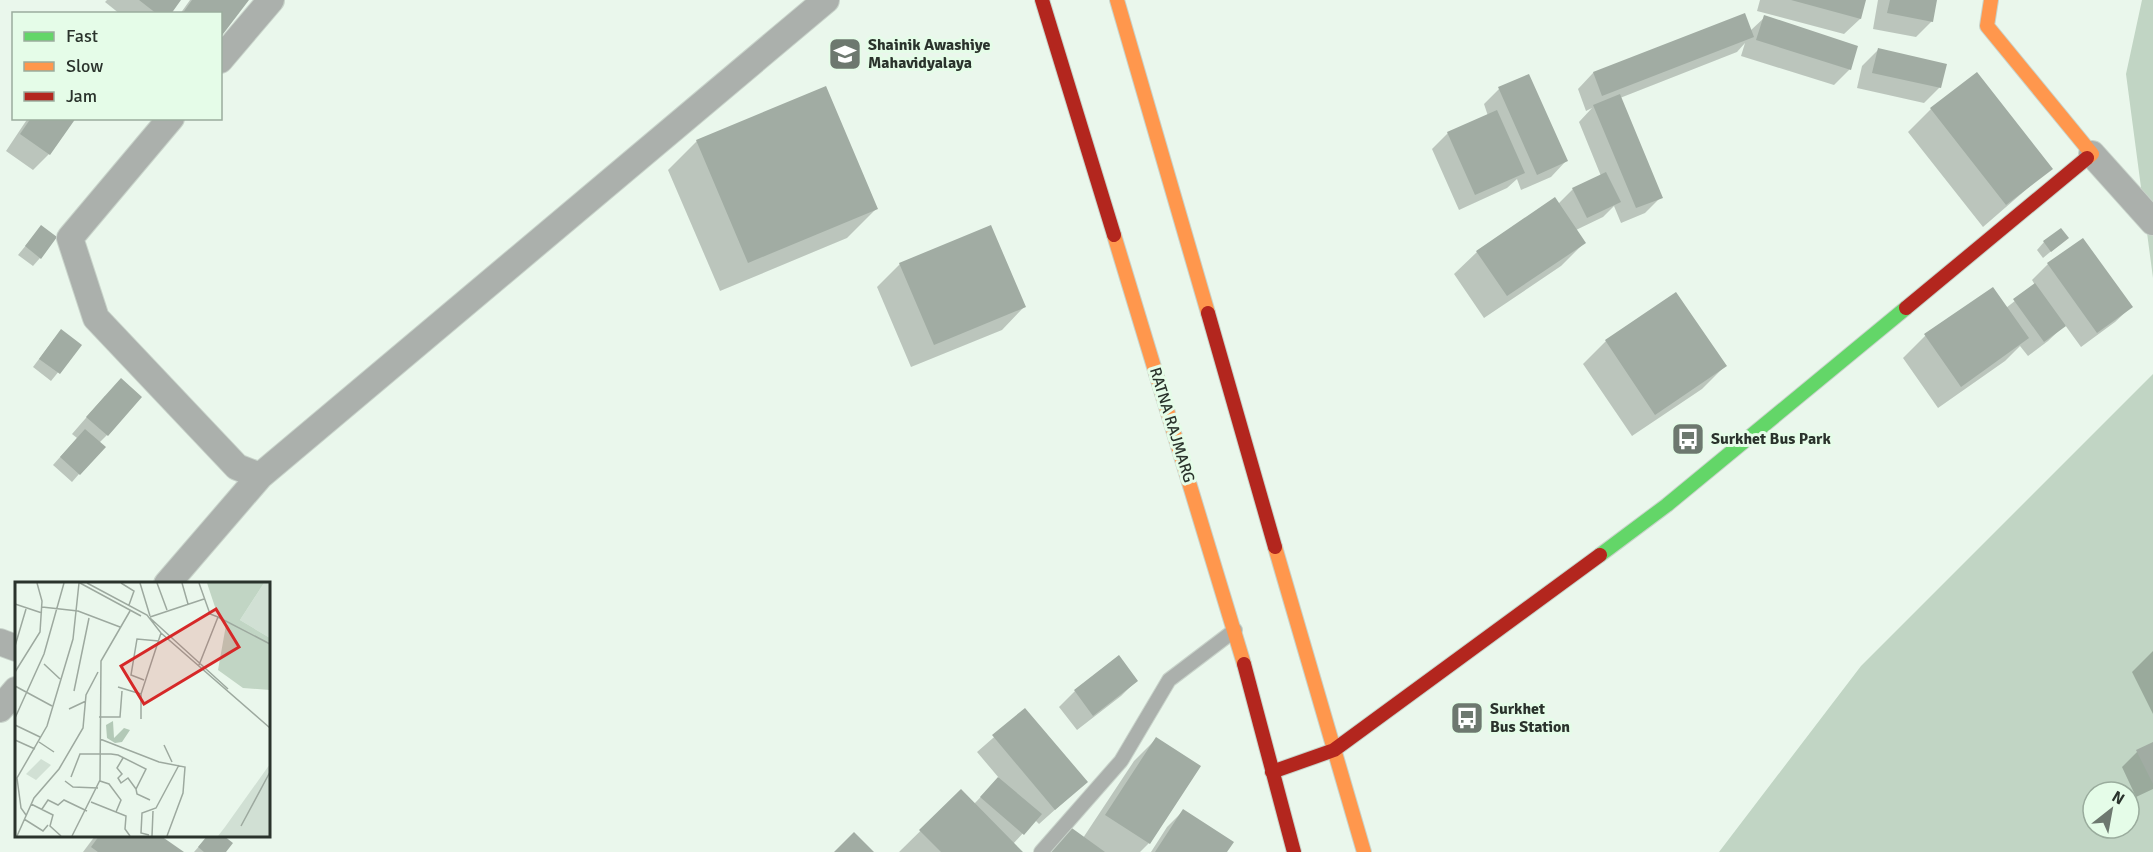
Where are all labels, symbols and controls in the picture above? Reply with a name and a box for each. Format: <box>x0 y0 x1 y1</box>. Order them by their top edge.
legend <box>12 12 222 120</box>
text: Fast <box>66 25 98 47</box>
place label: Shainik Awashiye Mahavidyalaya <box>868 35 990 73</box>
school or university icon: Shainik Awashiye Mahavidyalaya <box>827 36 863 72</box>
text: Slow <box>66 55 103 77</box>
text: Jam <box>66 85 97 107</box>
street label: RATNA RAJMARG <box>1145 365 1199 485</box>
bus stop icon: Surkhet Bus Park <box>1670 421 1706 457</box>
place label: Surkhet Bus Park <box>1711 429 1831 449</box>
inset map <box>15 582 270 837</box>
place label: Surkhet Bus Station <box>1490 699 1570 737</box>
bus stop icon: Surkhet Bus Station <box>1449 700 1485 736</box>
north arrow <box>2081 780 2141 840</box>
text: N <box>2108 787 2128 809</box>

